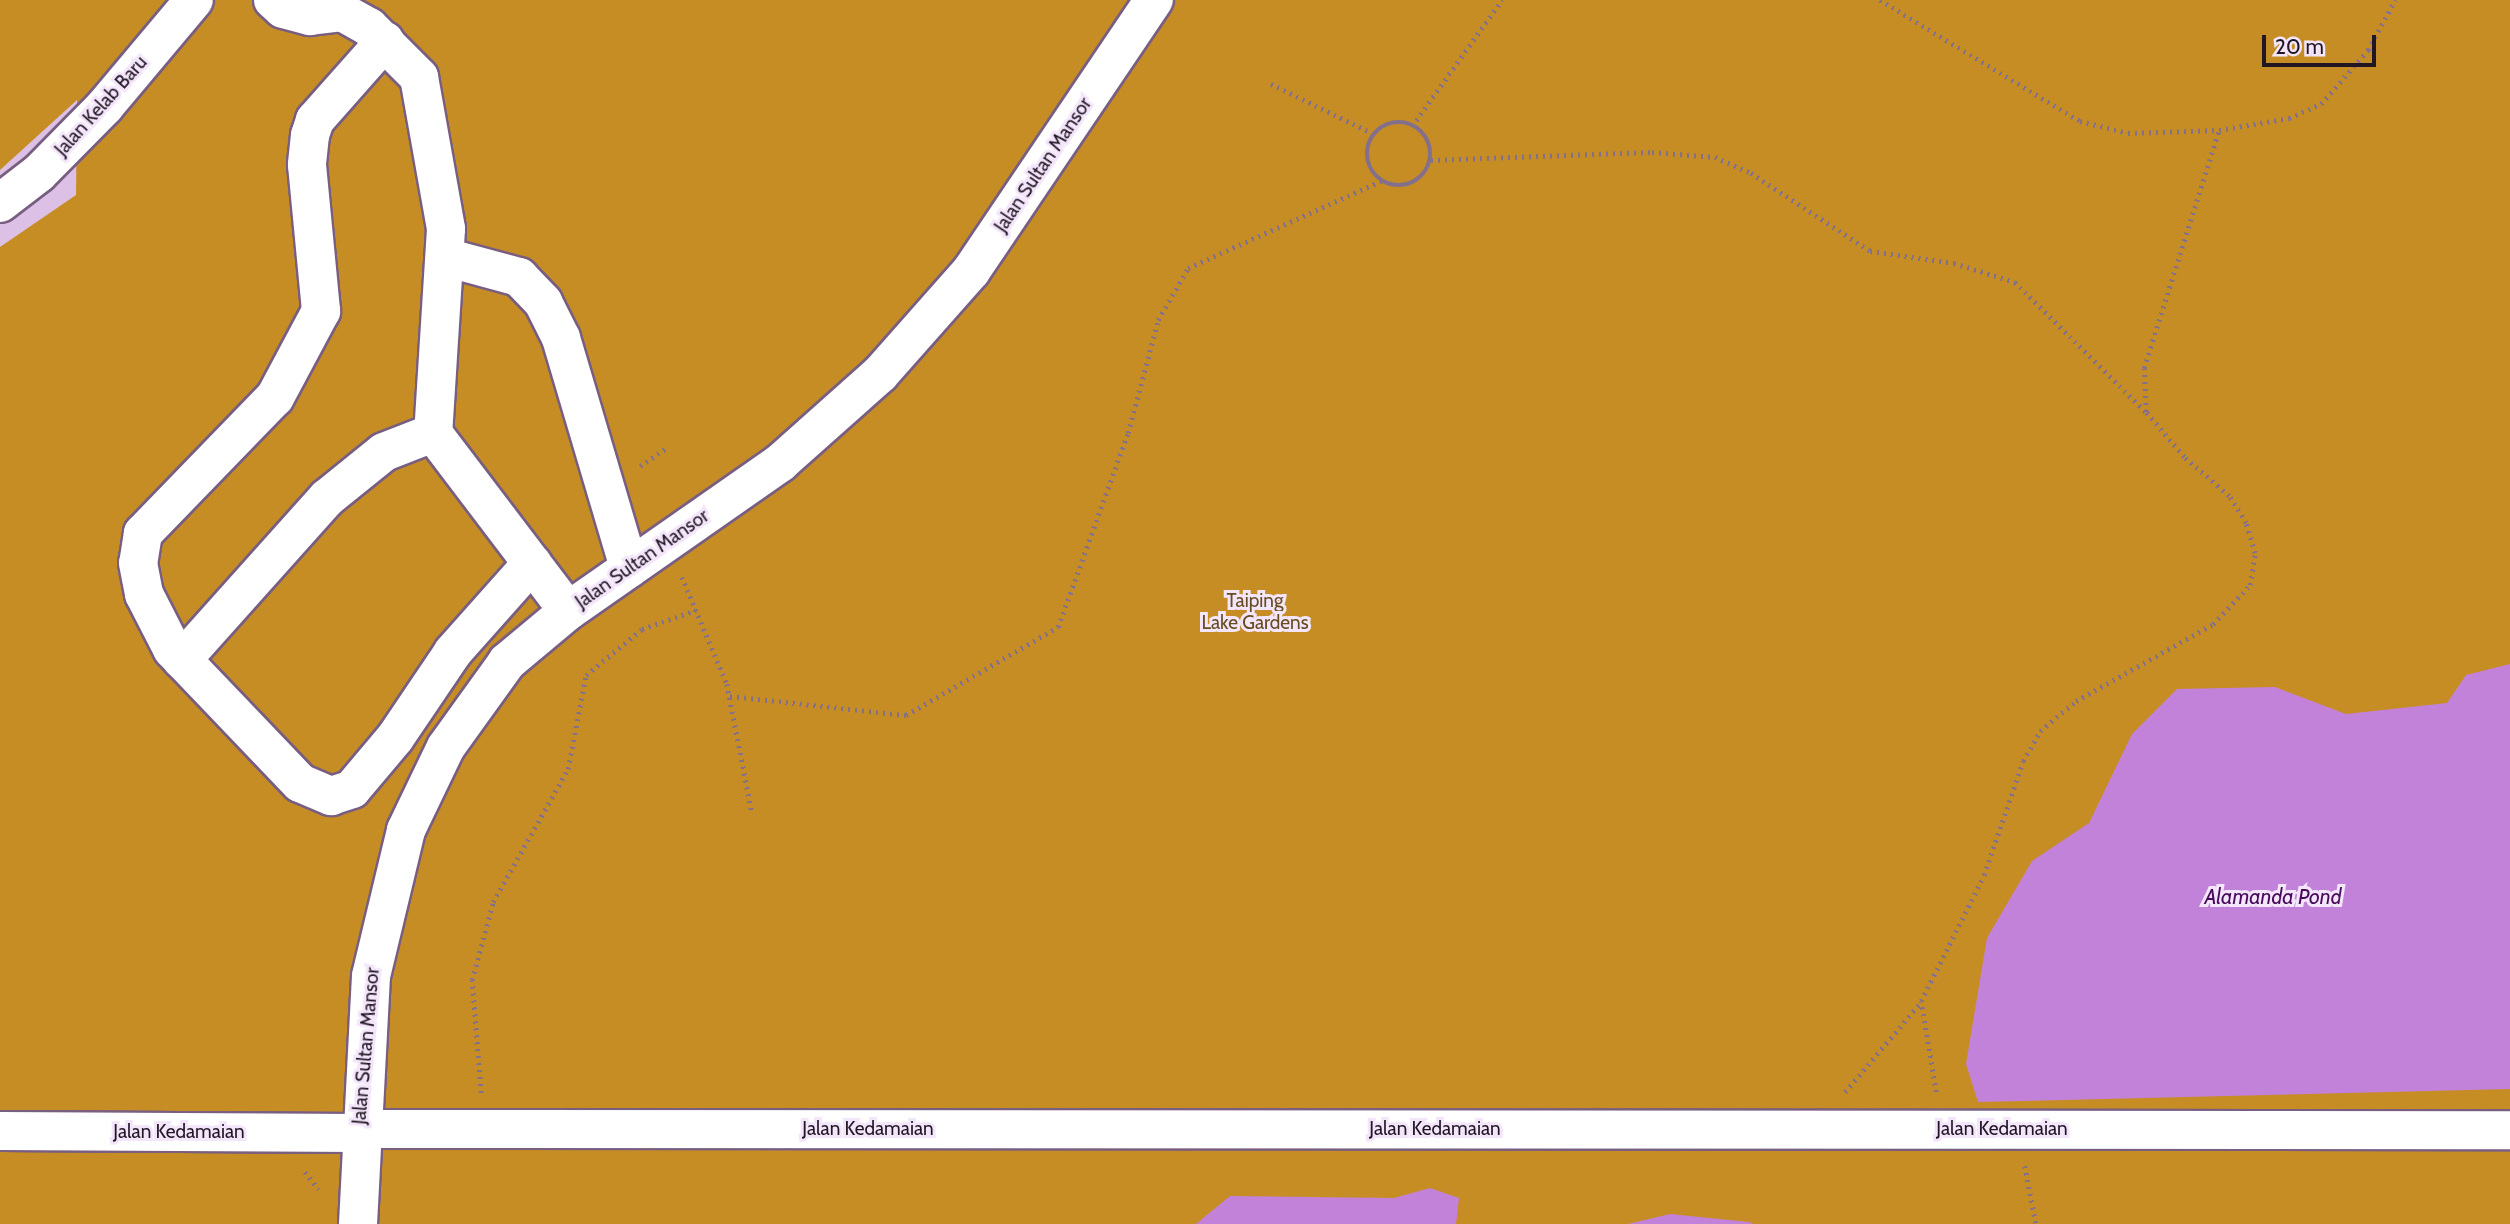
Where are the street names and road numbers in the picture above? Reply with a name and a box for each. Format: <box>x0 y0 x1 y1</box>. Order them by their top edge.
street label: Jalan Kelab Baru <box>50 51 152 161</box>
street label: Jalan Sultan Mansor <box>990 93 1096 237</box>
street label: Jalan Sultan Mansor <box>571 505 713 613</box>
street label: Jalan Sultan Mansor <box>348 967 384 1125</box>
street label: Jalan Kedamaian <box>802 1118 934 1140</box>
street label: Jalan Kedamaian <box>1369 1118 1501 1140</box>
street label: Jalan Kedamaian <box>1936 1118 2068 1140</box>
street label: Jalan Kedamaian <box>113 1121 245 1143</box>

